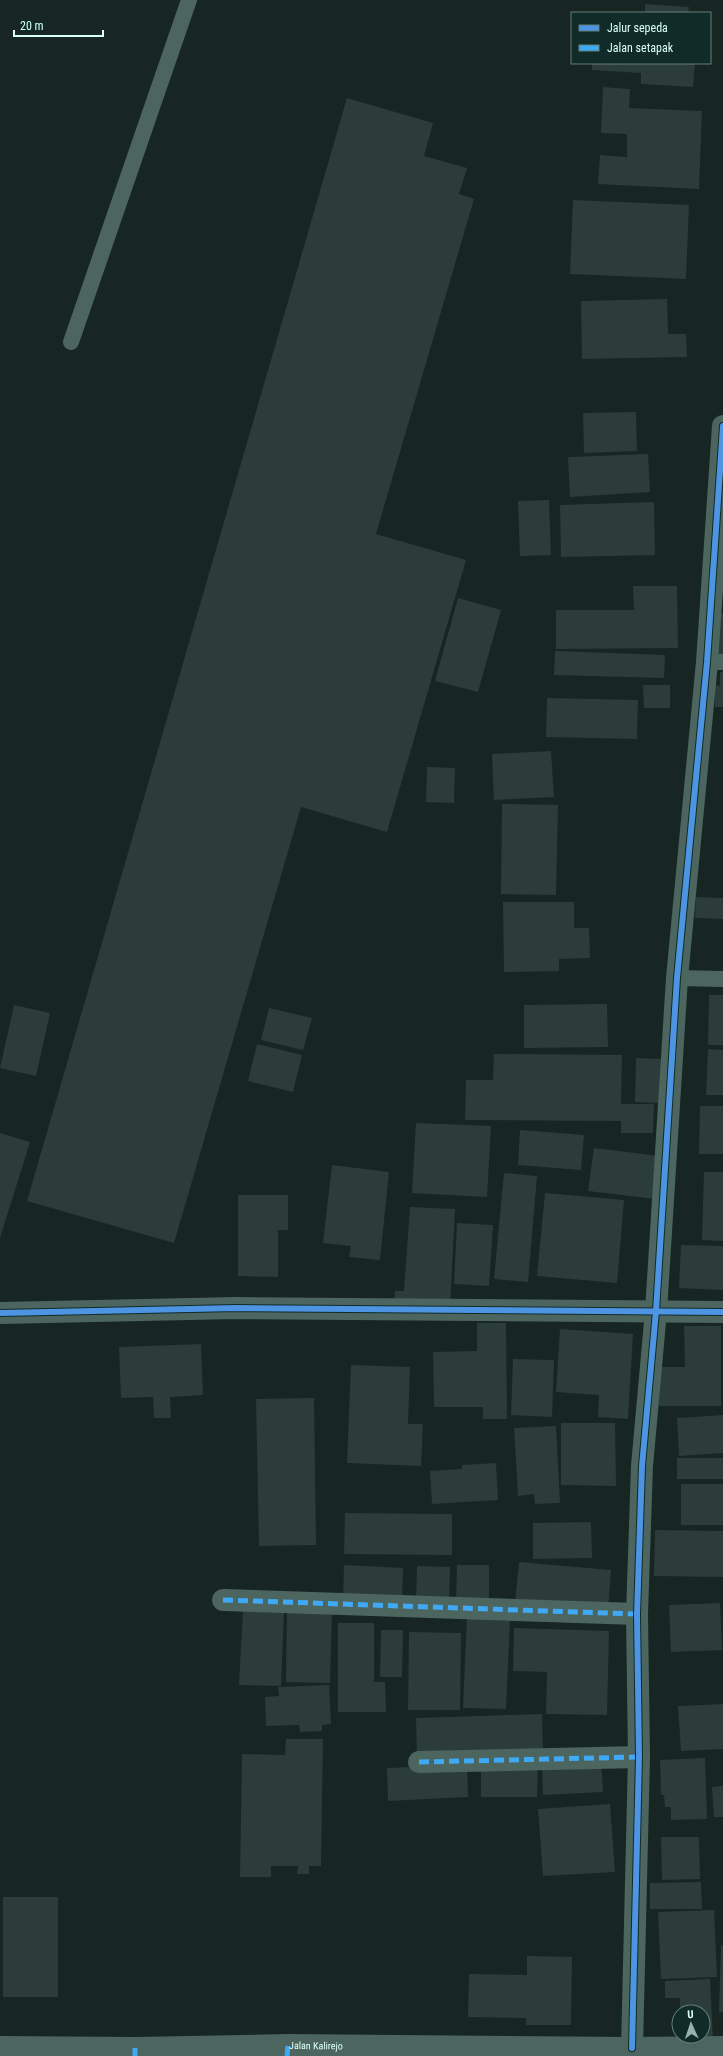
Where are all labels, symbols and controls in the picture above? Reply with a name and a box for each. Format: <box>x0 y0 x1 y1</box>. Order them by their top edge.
scale bar <box>14 12 103 38</box>
legend <box>571 12 711 64</box>
text: 20 m <box>20 19 44 33</box>
text: Jalur sepeda <box>607 21 668 35</box>
text: Jalan setapak <box>607 41 674 55</box>
north arrow <box>671 2004 711 2044</box>
text: U <box>687 2008 694 2021</box>
street label: Jalan Kalirejo <box>289 2040 343 2051</box>

